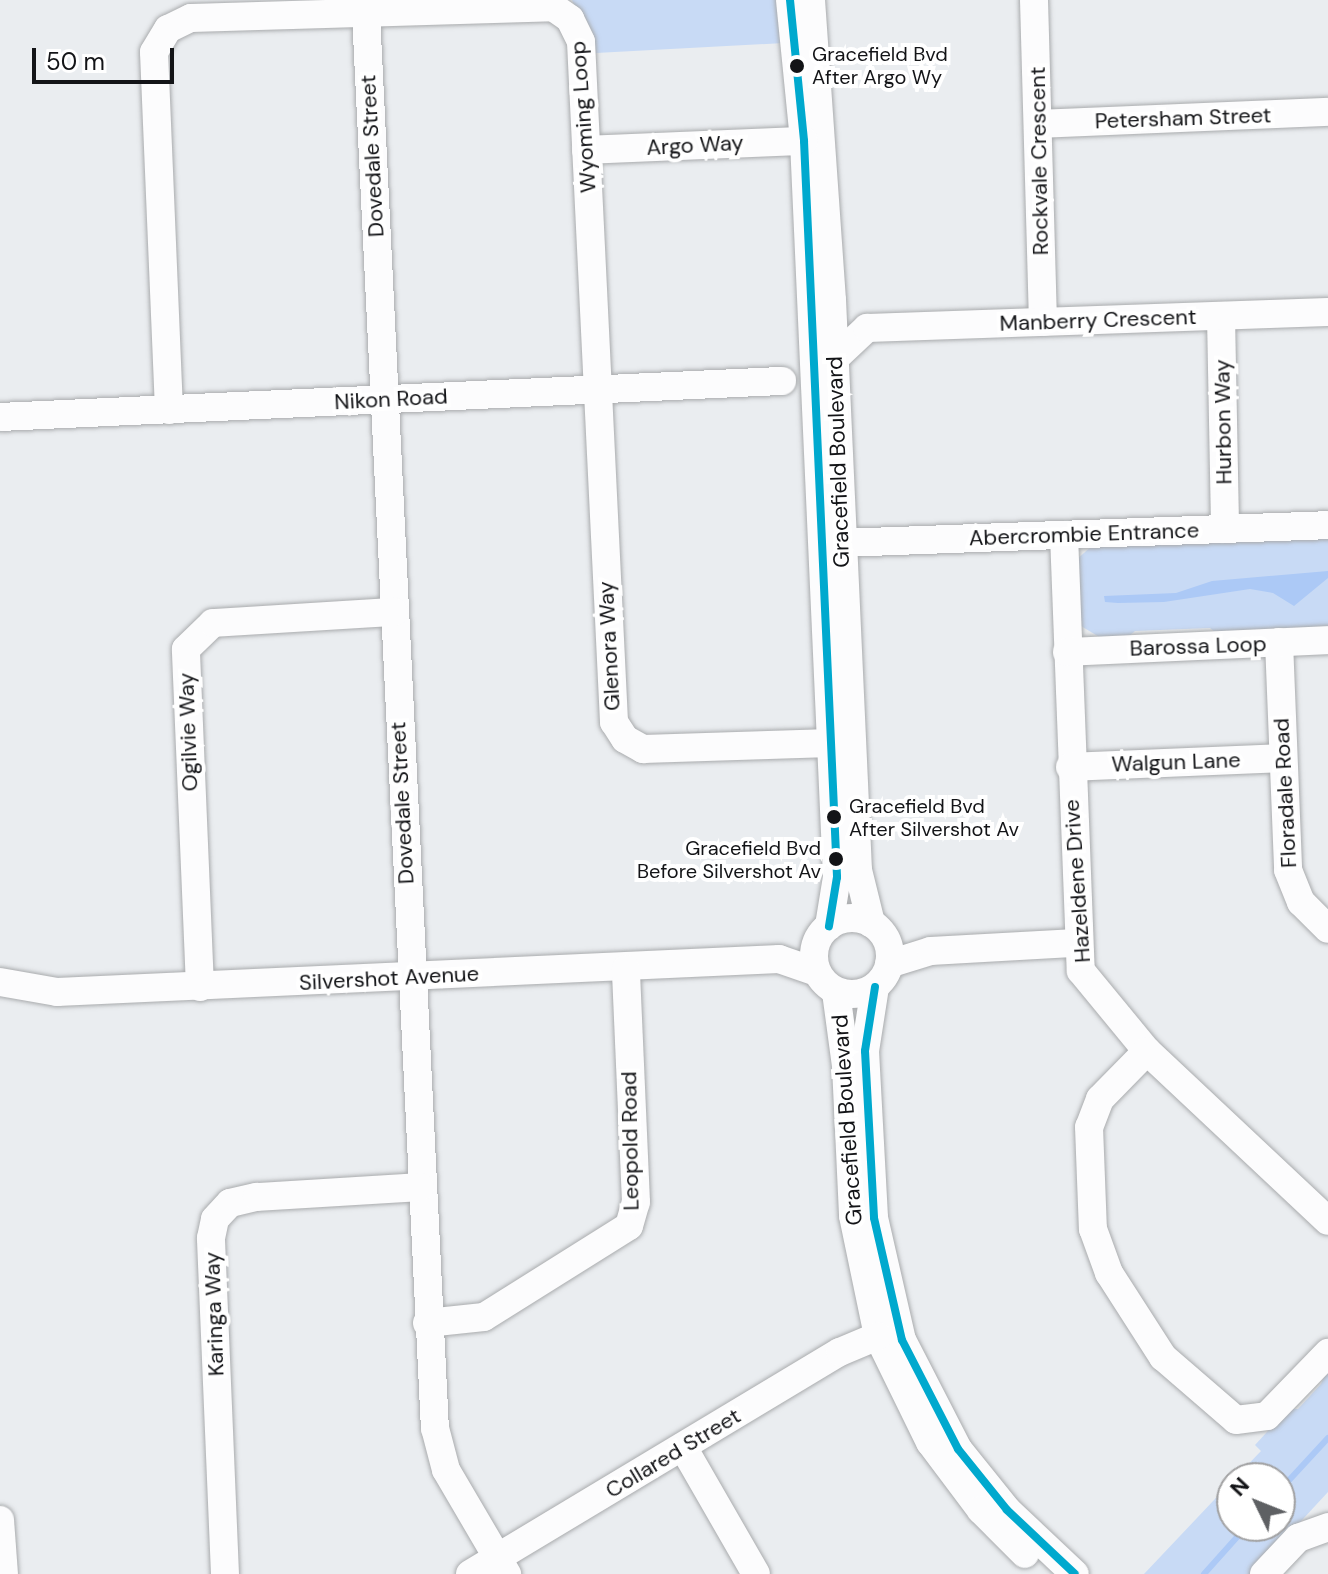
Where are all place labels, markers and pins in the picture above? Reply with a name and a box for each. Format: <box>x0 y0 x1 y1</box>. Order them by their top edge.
place label: Gracefield Bvd After Argo Wy <box>812 42 948 89</box>
marker: Gracefield Bvd After Argo Wy <box>789 58 805 74</box>
place label: Gracefield Bvd After Silvershot Av <box>849 794 1019 841</box>
marker: Gracefield Bvd After Silvershot Av <box>826 809 842 825</box>
place label: Gracefield Bvd Before Silvershot Av <box>637 836 821 883</box>
marker: Gracefield Bvd Before Silvershot Av <box>828 851 844 867</box>

